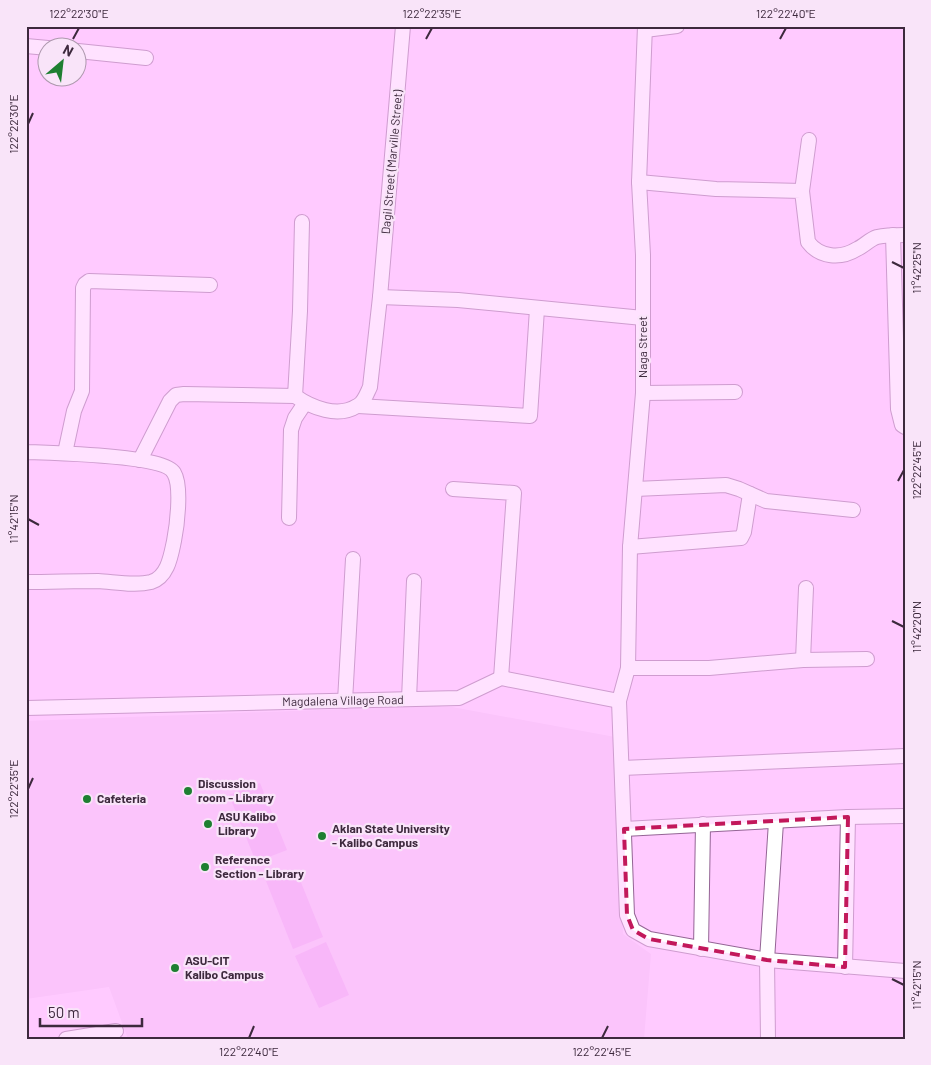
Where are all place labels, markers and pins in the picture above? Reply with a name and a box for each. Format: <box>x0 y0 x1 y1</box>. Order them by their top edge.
place label: Discussion room - Library <box>198 776 274 804</box>
marker: Discussion room - Library <box>182 785 194 797</box>
place label: Cafeteria <box>97 791 146 805</box>
marker: Cafeteria <box>81 793 93 805</box>
place label: ASU Kalibo Library <box>218 809 276 837</box>
marker: ASU Kalibo Library <box>202 818 214 830</box>
place label: Aklan State University - Kalibo Campus <box>332 821 450 849</box>
marker: Aklan State University - Kalibo Campus <box>316 830 328 842</box>
place label: Reference Section - Library <box>215 852 304 880</box>
marker: Reference Section - Library <box>199 861 211 873</box>
place label: ASU-CIT Kalibo Campus <box>185 953 264 981</box>
marker: ASU-CIT Kalibo Campus <box>169 962 181 974</box>

